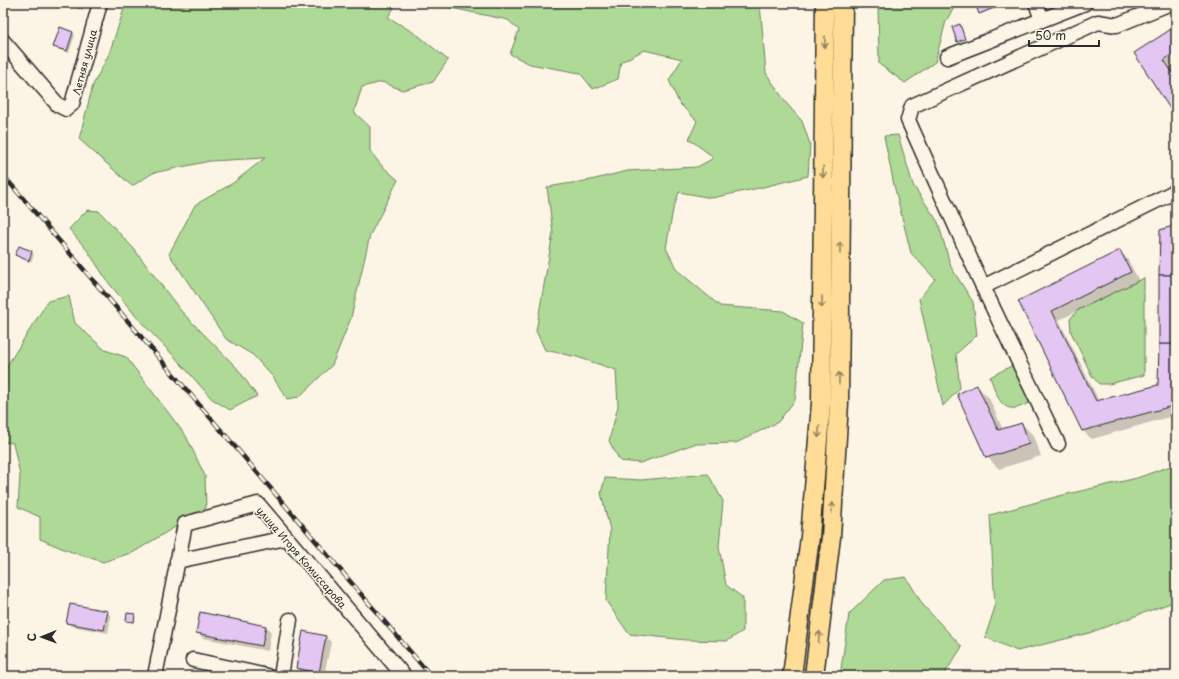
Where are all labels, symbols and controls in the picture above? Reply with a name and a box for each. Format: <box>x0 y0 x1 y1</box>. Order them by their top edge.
scale bar <box>1029 22 1099 48</box>
text: 50 m <box>1035 26 1066 44</box>
street label: Летняя улица <box>68 27 100 96</box>
one-way arrow <box>821 35 829 48</box>
one-way arrow <box>820 165 827 178</box>
one-way arrow <box>836 242 844 255</box>
one-way arrow <box>818 295 826 308</box>
one-way arrow <box>835 372 843 385</box>
one-way arrow <box>815 425 822 438</box>
one-way arrow <box>829 502 836 515</box>
street label: улица Игоря Комиссарова <box>254 503 351 612</box>
north arrow <box>22 617 62 657</box>
one-way arrow <box>815 631 822 644</box>
text: С <box>23 633 40 641</box>

